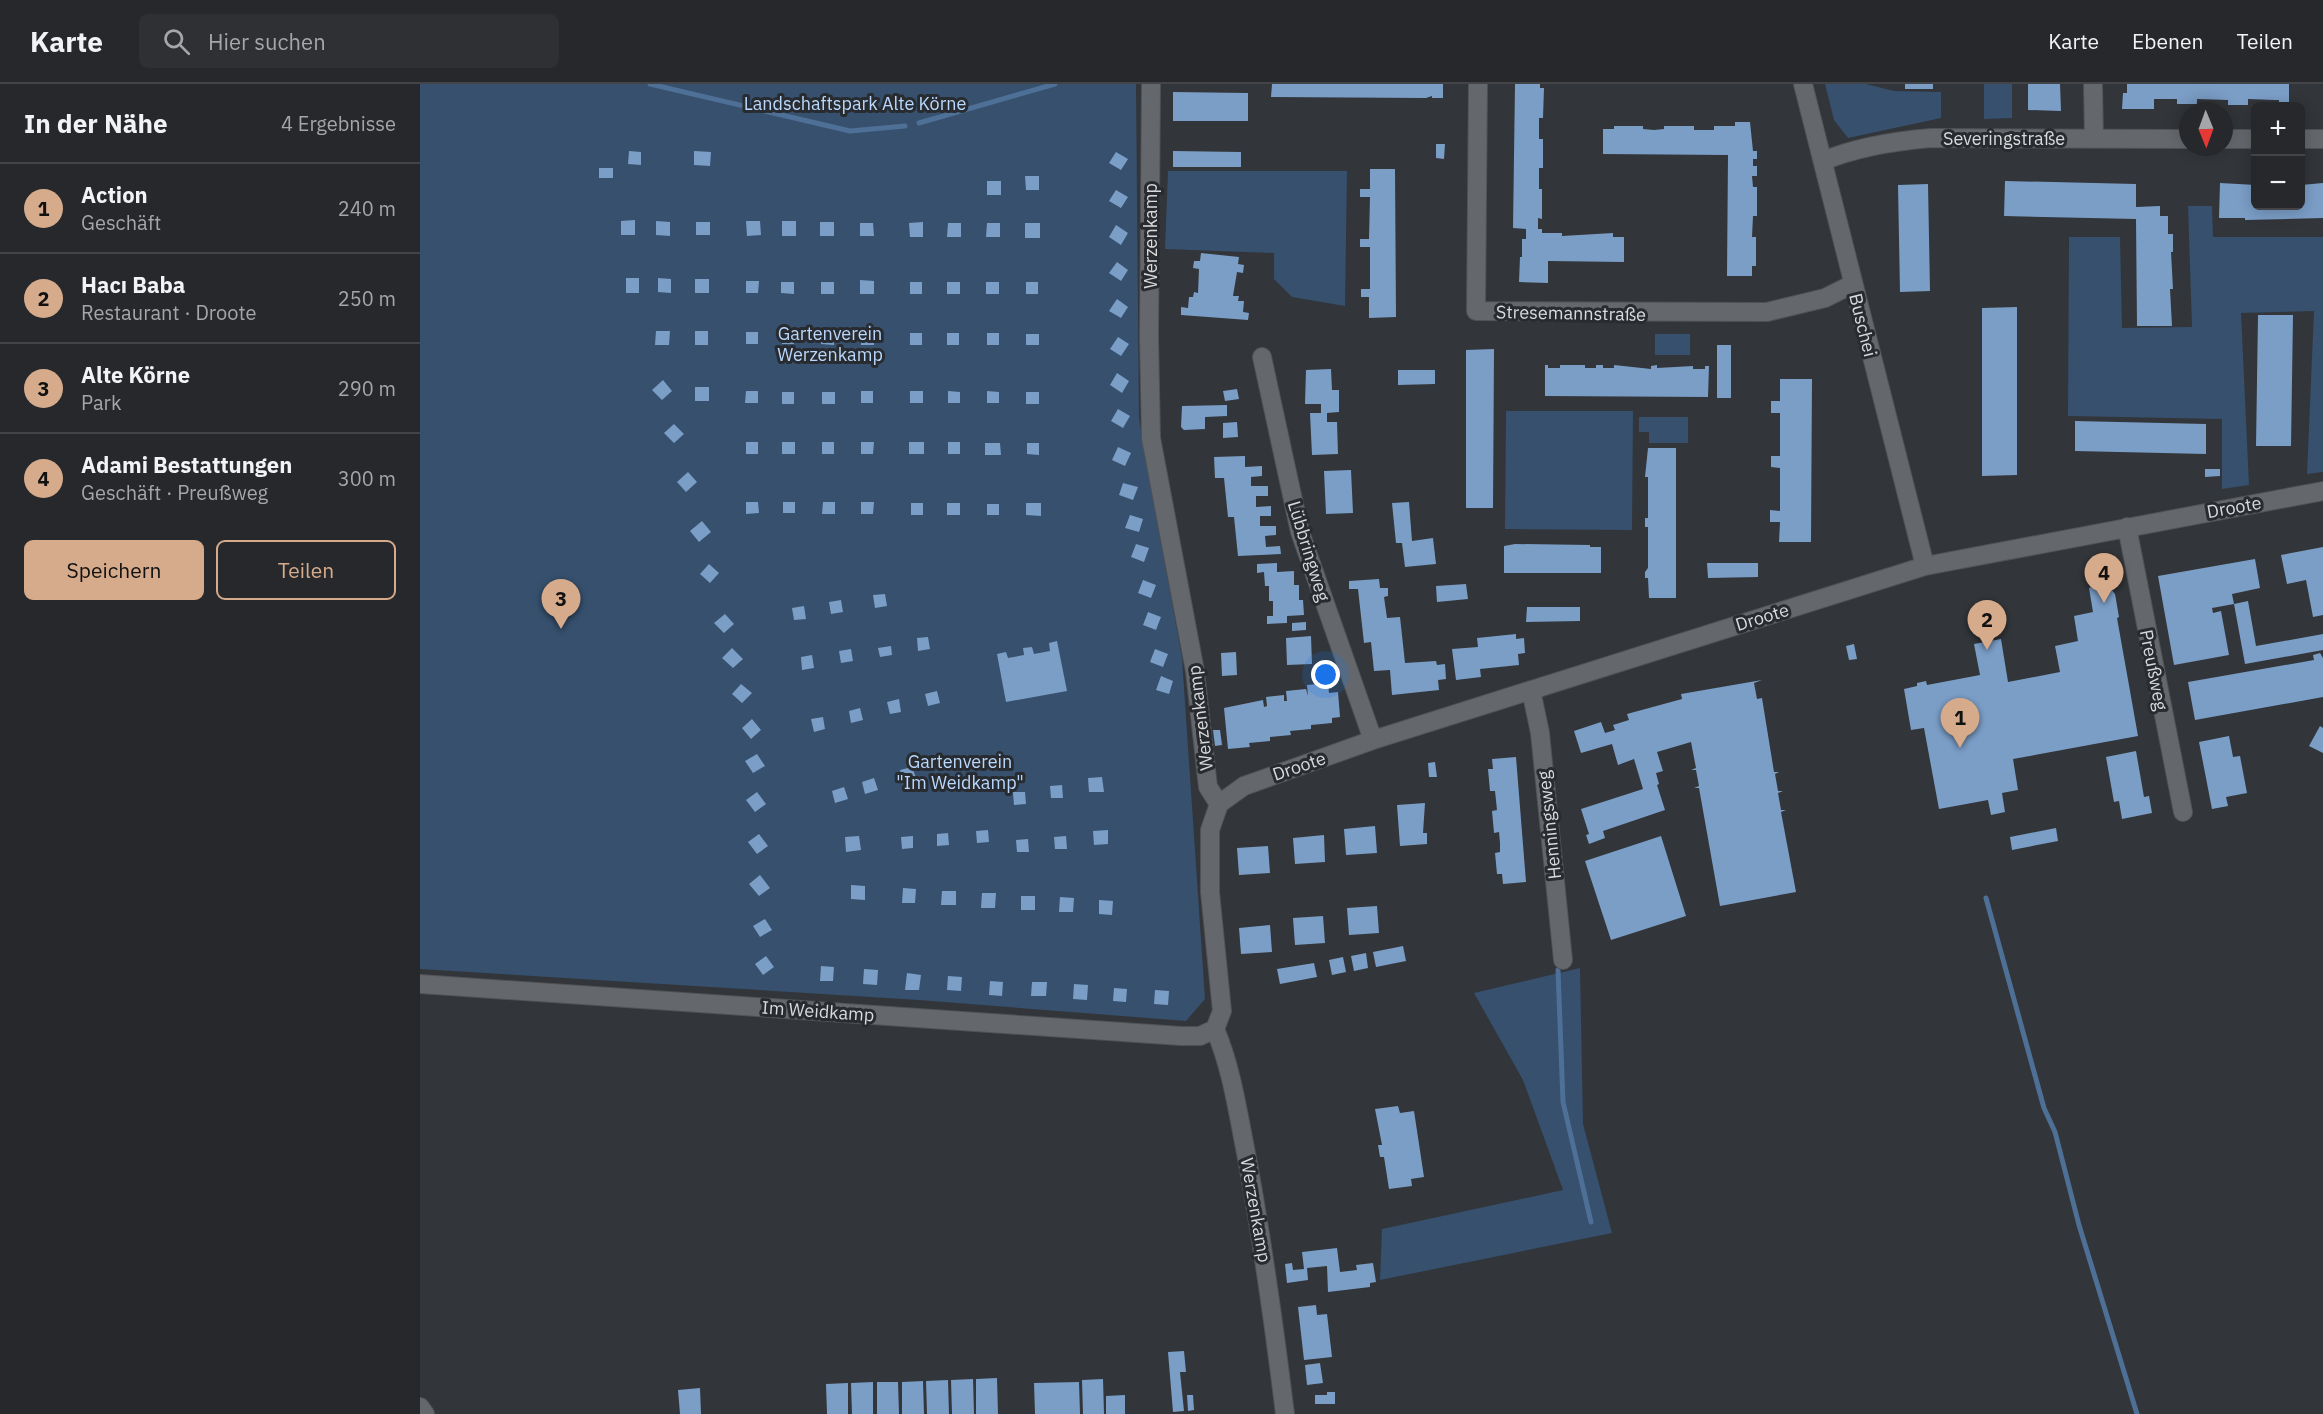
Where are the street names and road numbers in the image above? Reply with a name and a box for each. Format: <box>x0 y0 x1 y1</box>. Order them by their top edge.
street label: Severingstraße <box>1943 127 2065 150</box>
street label: Werzenkamp <box>1139 183 1162 289</box>
street label: Buschei <box>1844 291 1882 359</box>
street label: Stresemannstraße <box>1496 300 1646 326</box>
street label: Droote <box>2205 491 2263 523</box>
street label: Lübbringweg <box>1283 498 1335 605</box>
street label: Droote <box>1732 598 1792 636</box>
street label: Preußweg <box>2135 628 2173 713</box>
street label: Werzenkamp <box>1182 664 1218 772</box>
street label: Droote <box>1269 746 1329 786</box>
street label: Henningsweg <box>1532 769 1566 880</box>
street label: Im Weidkamp <box>761 996 875 1026</box>
street label: Werzenkamp <box>1235 1156 1277 1264</box>

